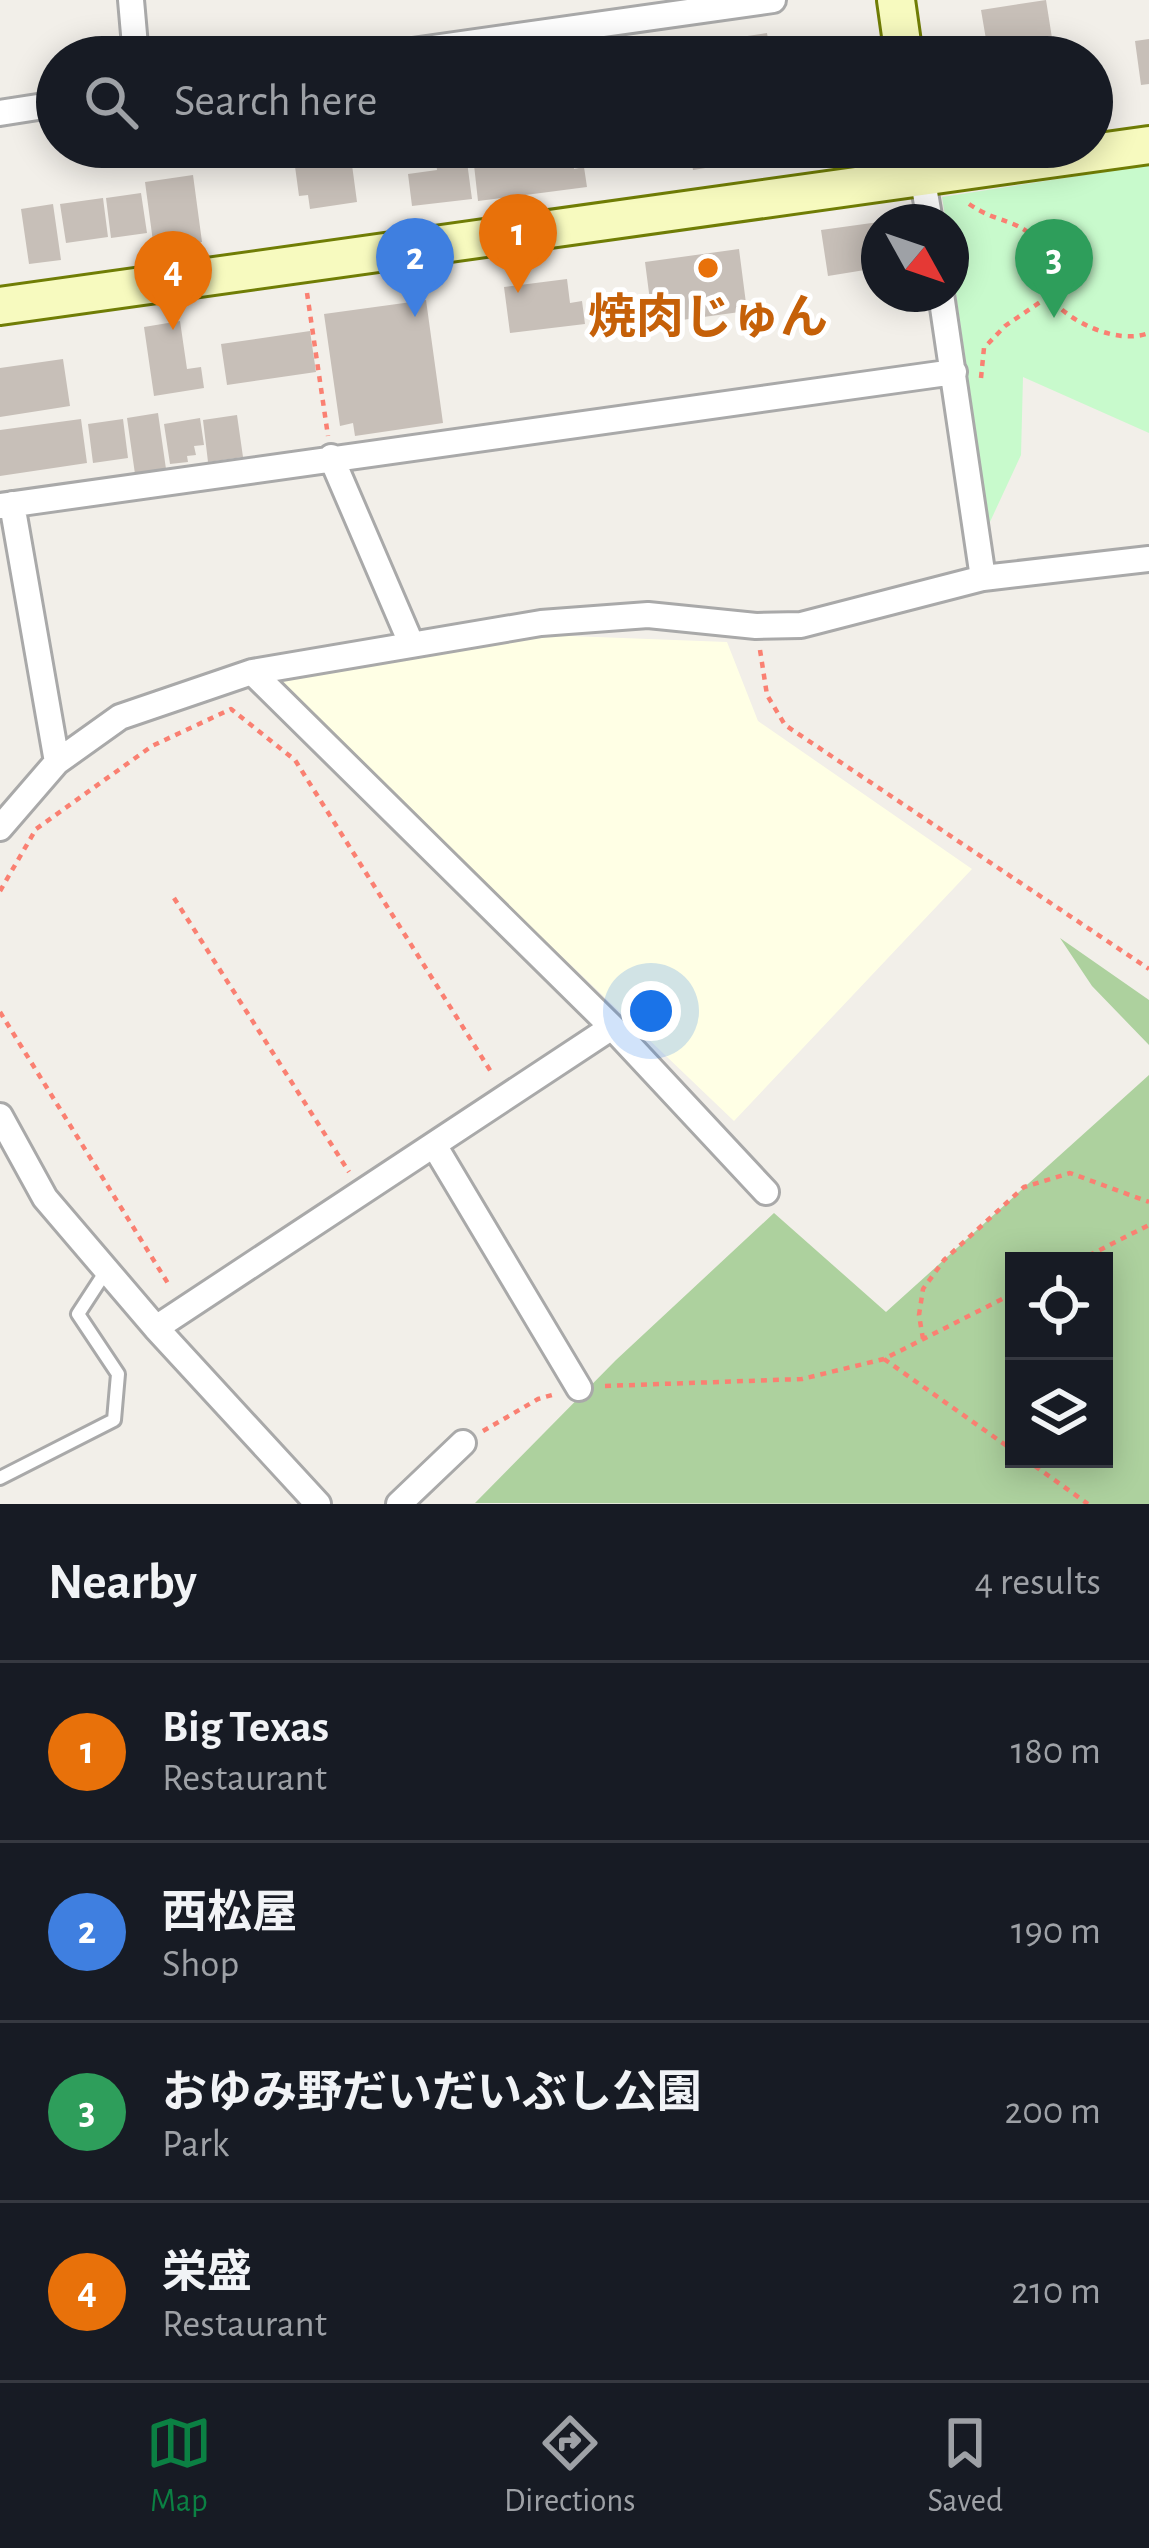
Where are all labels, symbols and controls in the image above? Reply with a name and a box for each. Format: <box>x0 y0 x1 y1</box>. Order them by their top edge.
search box <box>36 36 1113 168</box>
icon: search <box>78 69 144 135</box>
text: Search here <box>174 79 377 124</box>
pin: 1 <box>479 194 557 293</box>
north arrow <box>861 204 969 312</box>
pin: 2 <box>376 218 454 317</box>
pin: 3 <box>1015 219 1093 318</box>
pin: 4 <box>134 231 212 330</box>
marker: 焼肉じゅん <box>695 255 721 281</box>
place label: 焼肉じゅん <box>588 292 828 343</box>
your location <box>621 981 681 1041</box>
map controls <box>1005 1252 1113 1468</box>
button: locate <box>1005 1252 1113 1360</box>
button: layers <box>1005 1360 1113 1468</box>
text: Nearby <box>48 1557 197 1608</box>
text: 4 results <box>974 1563 1101 1602</box>
text: Big Texas <box>162 1705 329 1750</box>
text: 1 <box>80 1732 94 1771</box>
text: 180 m <box>1011 1732 1101 1771</box>
text: Restaurant <box>162 1759 327 1798</box>
text: 西松屋 <box>162 1891 297 1936</box>
text: 2 <box>78 1912 96 1951</box>
text: 190 m <box>1011 1912 1101 1951</box>
text: Shop <box>162 1945 239 1984</box>
text: おゆみ野だいだいぶし公園 <box>162 2071 702 2116</box>
text: 3 <box>79 2092 95 2131</box>
text: 200 m <box>1004 2092 1101 2131</box>
text: Park <box>162 2125 229 2164</box>
text: 栄盛 <box>162 2251 252 2296</box>
text: 4 <box>77 2272 97 2311</box>
text: 210 m <box>1012 2272 1101 2311</box>
text: Restaurant <box>162 2305 327 2344</box>
tab: Map <box>146 2410 212 2522</box>
tab: Directions <box>504 2410 635 2522</box>
tab: Saved <box>927 2410 1003 2522</box>

